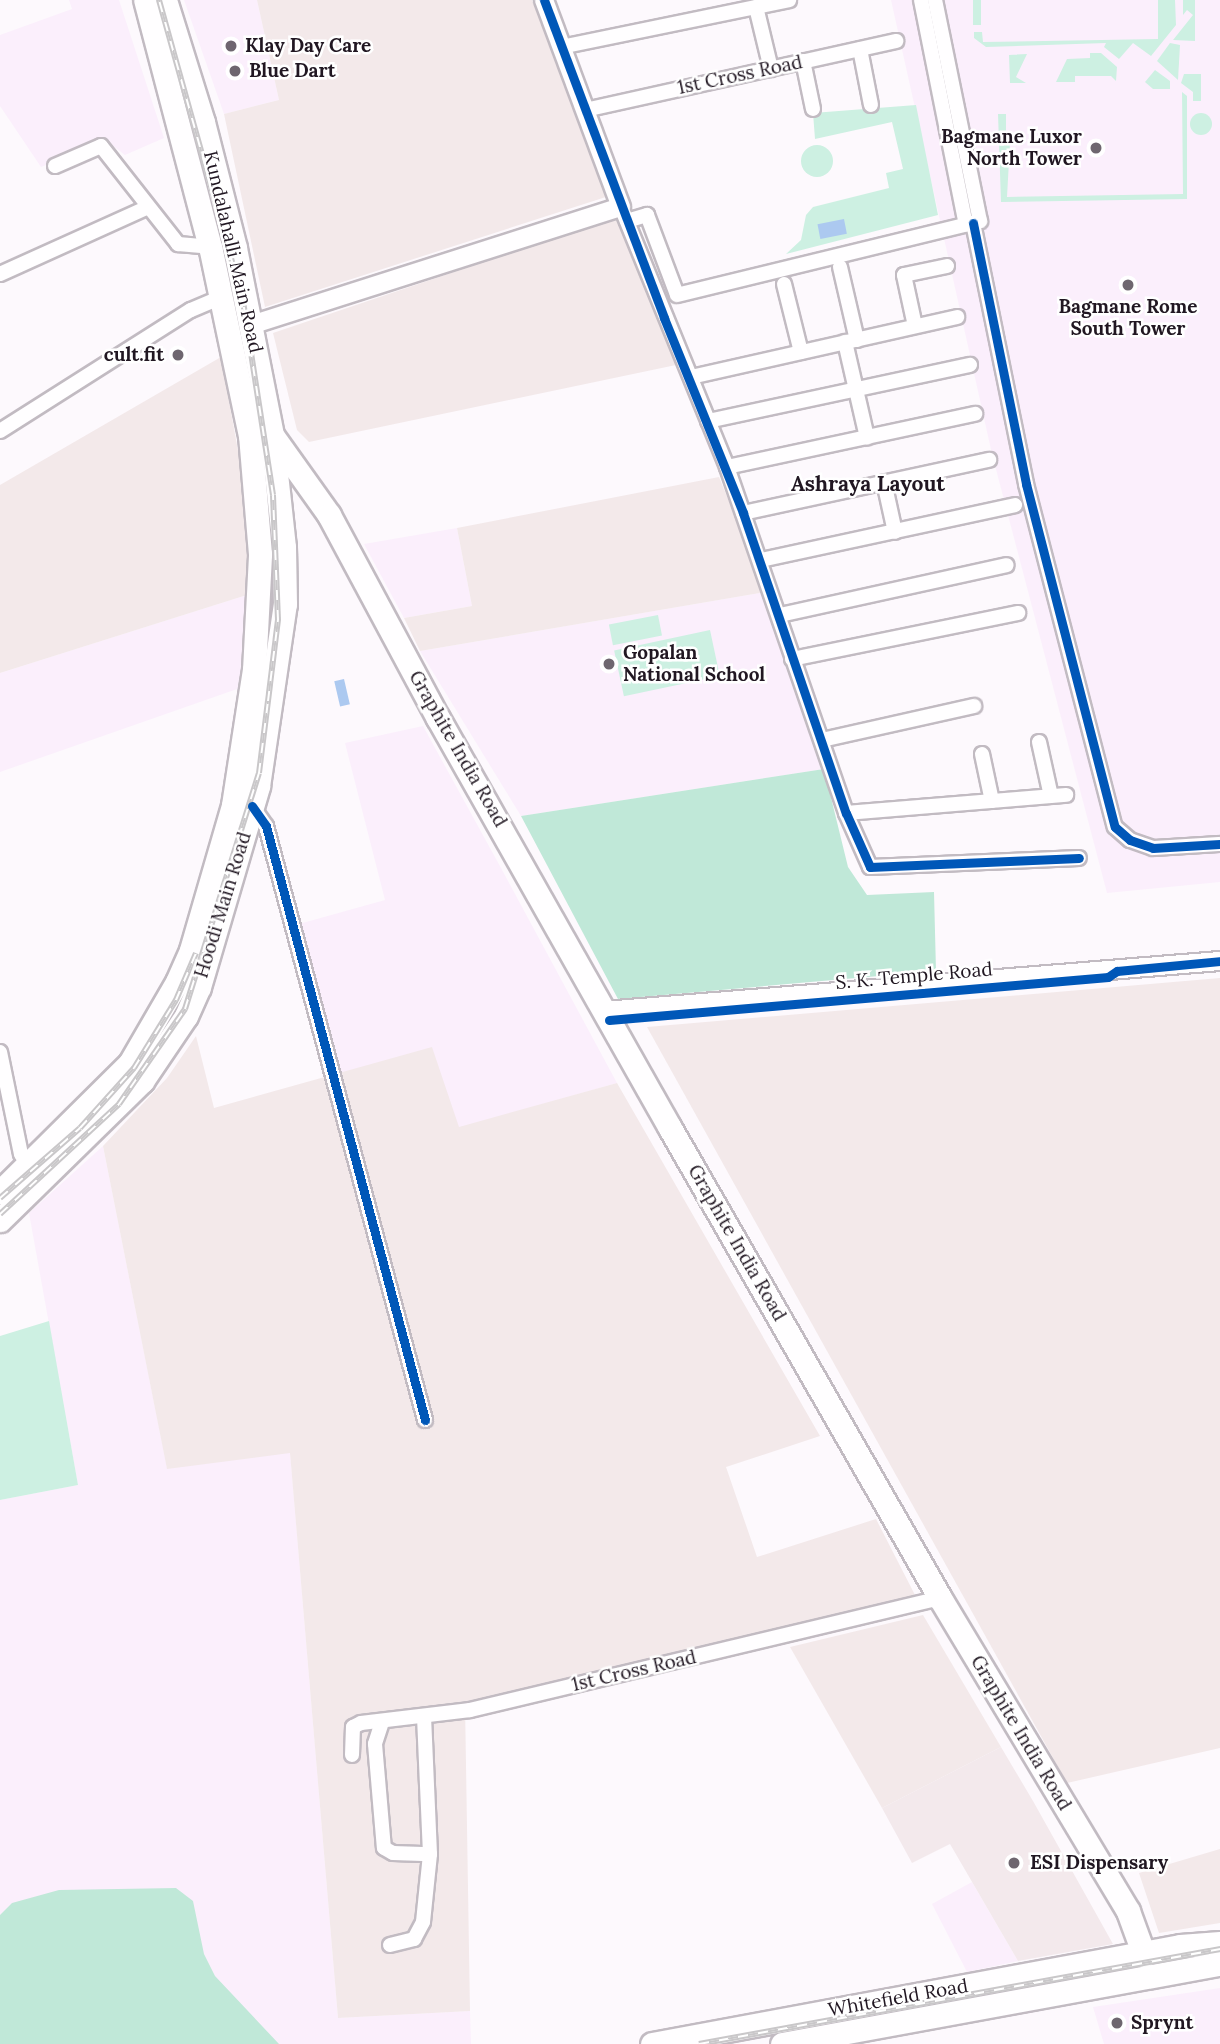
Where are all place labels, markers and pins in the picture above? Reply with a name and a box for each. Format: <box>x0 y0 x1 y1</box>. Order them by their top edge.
place label: Klay Day Care <box>245 35 371 57</box>
marker: Klay Day Care <box>223 38 239 54</box>
place label: Blue Dart <box>249 60 335 82</box>
marker: Blue Dart <box>227 63 243 79</box>
place label: Bagmane Luxor North Tower <box>941 126 1082 170</box>
marker: Bagmane Luxor North Tower <box>1088 140 1104 156</box>
marker: Bagmane Rome South Tower <box>1120 277 1136 293</box>
place label: Bagmane Rome South Tower <box>1058 296 1198 340</box>
place label: cult.fit <box>104 344 164 366</box>
marker: cult.fit <box>170 347 186 363</box>
place label: Gopalan National School <box>623 642 765 686</box>
marker: Gopalan National School <box>601 656 617 672</box>
place label: ESI Dispensary <box>1030 1852 1168 1874</box>
marker: ESI Dispensary <box>1004 1853 1024 1873</box>
place label: Sprynt <box>1131 2012 1193 2034</box>
marker: Sprynt <box>1109 2015 1125 2031</box>

